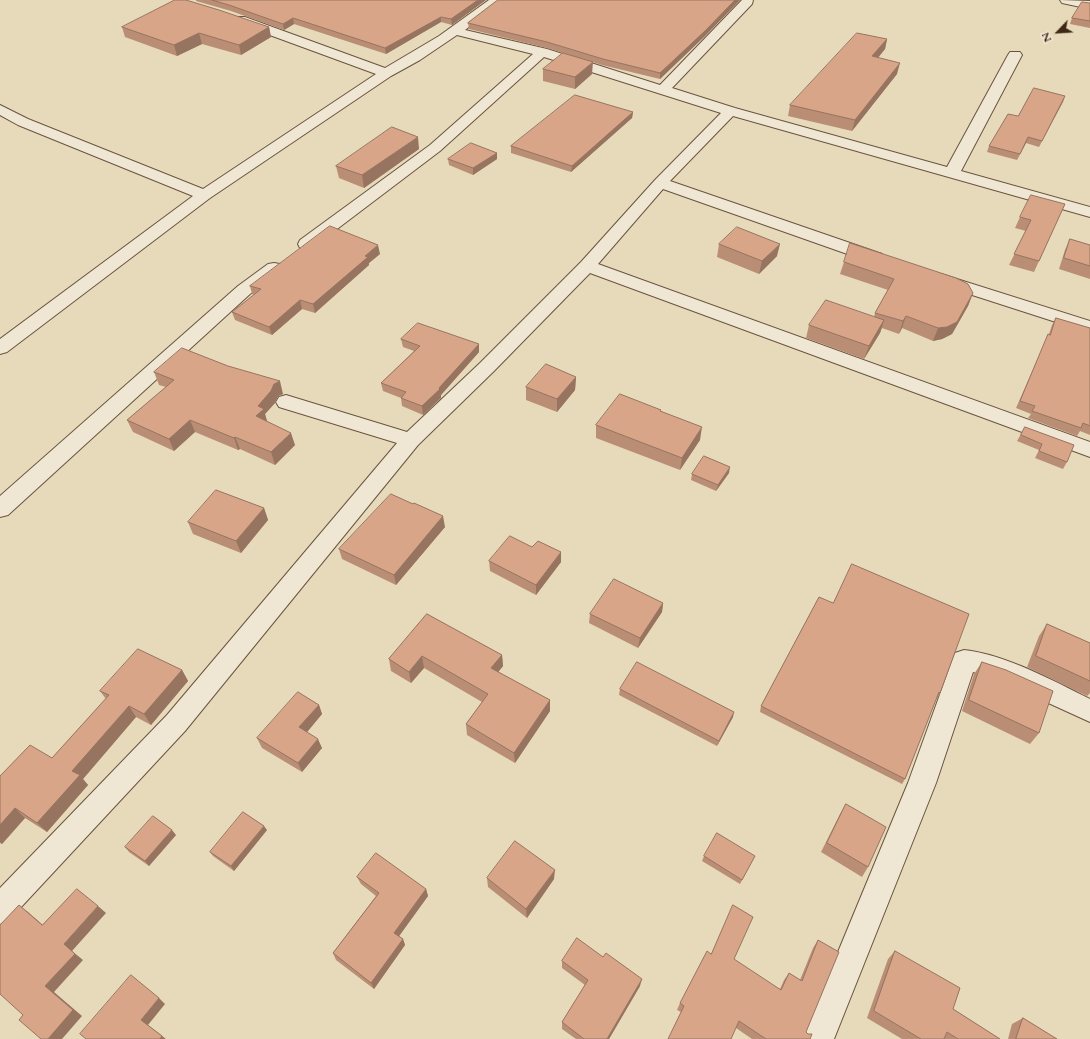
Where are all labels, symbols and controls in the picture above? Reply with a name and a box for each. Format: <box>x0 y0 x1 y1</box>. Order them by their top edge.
north arrow <box>1038 12 1078 52</box>
text: N <box>1038 30 1055 45</box>

